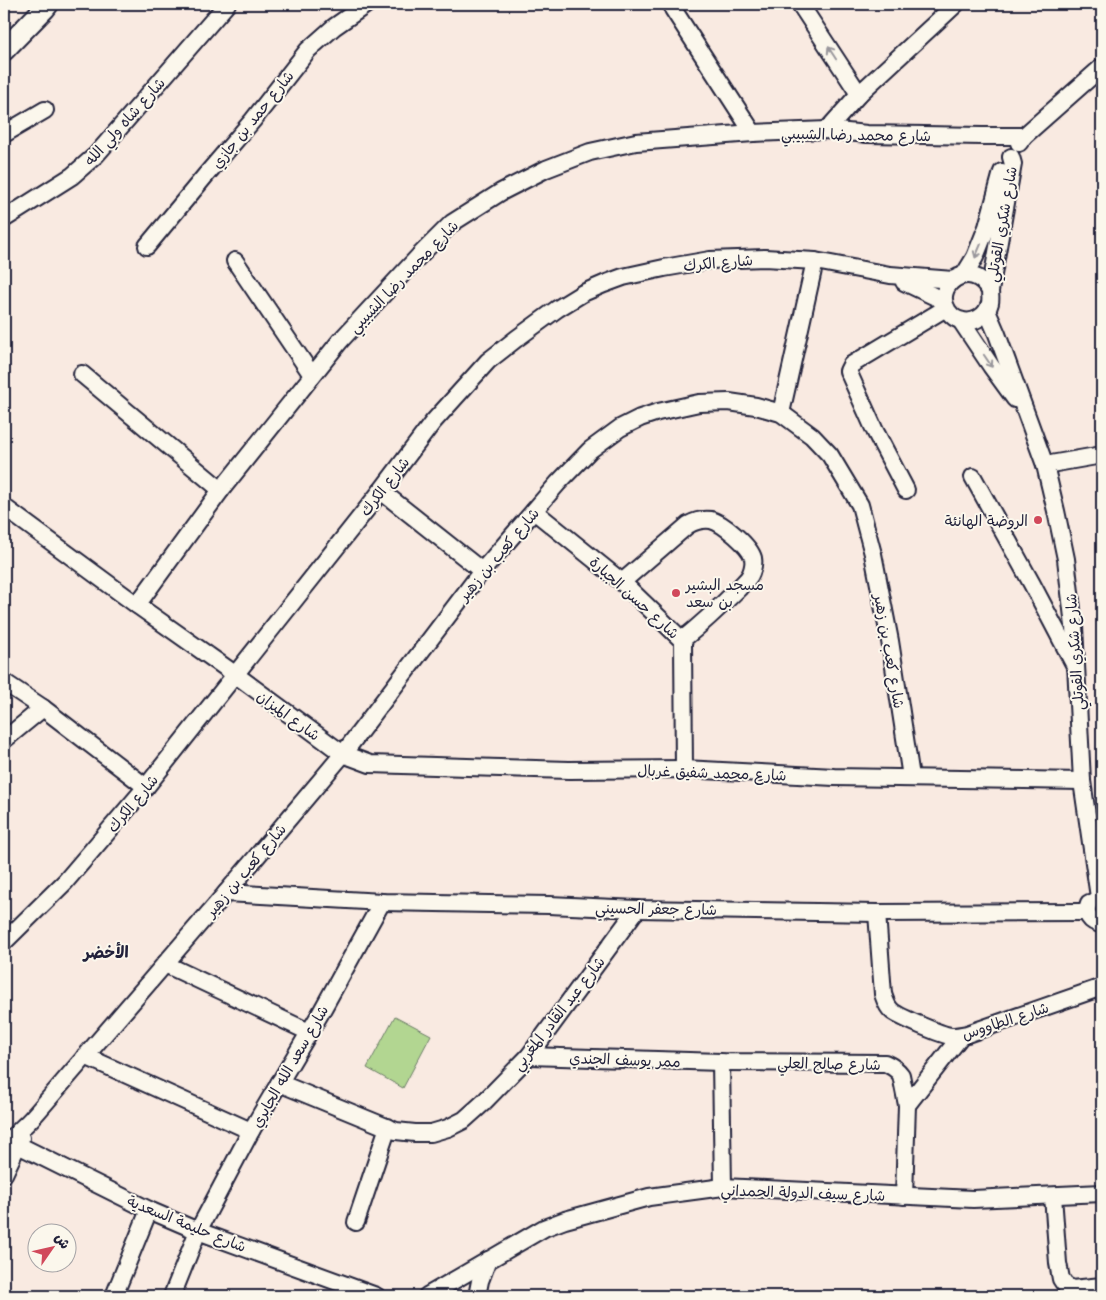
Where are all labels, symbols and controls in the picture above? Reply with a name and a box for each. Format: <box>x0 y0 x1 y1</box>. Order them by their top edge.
one-way arrow <box>827 47 837 61</box>
street label: شارع حمد بن جازي <box>206 66 299 173</box>
street label: شارع شاه ولي الله <box>79 73 172 172</box>
street label: شارع محمد رضا الشبيبي <box>781 123 931 149</box>
street label: شارع شكري القوتلي <box>981 164 1025 284</box>
street label: شارع محمد رضا الشبيبي <box>344 215 465 340</box>
one-way arrow <box>972 243 982 258</box>
street label: شارع الكرك <box>682 249 754 276</box>
one-way arrow <box>983 354 993 368</box>
street label: شارع الكرك <box>355 452 414 520</box>
street label: شارع كعب بن زهير <box>452 503 544 607</box>
place label: الروضة الهانئة <box>945 510 1028 530</box>
marker: الروضة الهانئة <box>1032 514 1044 526</box>
street label: شارع حسن الجبارة <box>585 551 684 643</box>
place label: مسجد البشير بن سعد <box>684 574 764 611</box>
marker: مسجد البشير بن سعد <box>670 587 682 599</box>
street label: شارع كعب بن زهير <box>869 590 910 710</box>
street label: شارع شكري القوتلي <box>1060 593 1092 711</box>
street label: شارع الميزان <box>253 685 324 745</box>
street label: شارع محمد شفيق غربال <box>637 759 787 786</box>
street label: شارع الكرك <box>102 770 163 837</box>
street label: شارع كعب بن زهير <box>199 819 291 923</box>
street label: شارع جعفر الحسيني <box>595 897 717 923</box>
district label: الأخضر <box>81 941 129 962</box>
street label: شارع عبد القادر المغربي <box>507 952 612 1077</box>
street label: شارع الطاووس <box>959 997 1051 1044</box>
street label: شارع سعد الله الجابري <box>246 1001 334 1132</box>
street label: ممر يوسف الجندي <box>569 1047 681 1073</box>
street label: شارع صالح العلي <box>777 1052 881 1078</box>
street label: شارع سيف الدولة الحمداني <box>720 1179 886 1209</box>
street label: شارع حليمة السعدية <box>124 1190 250 1257</box>
north arrow <box>28 1222 78 1272</box>
text: ش <box>51 1229 75 1252</box>

